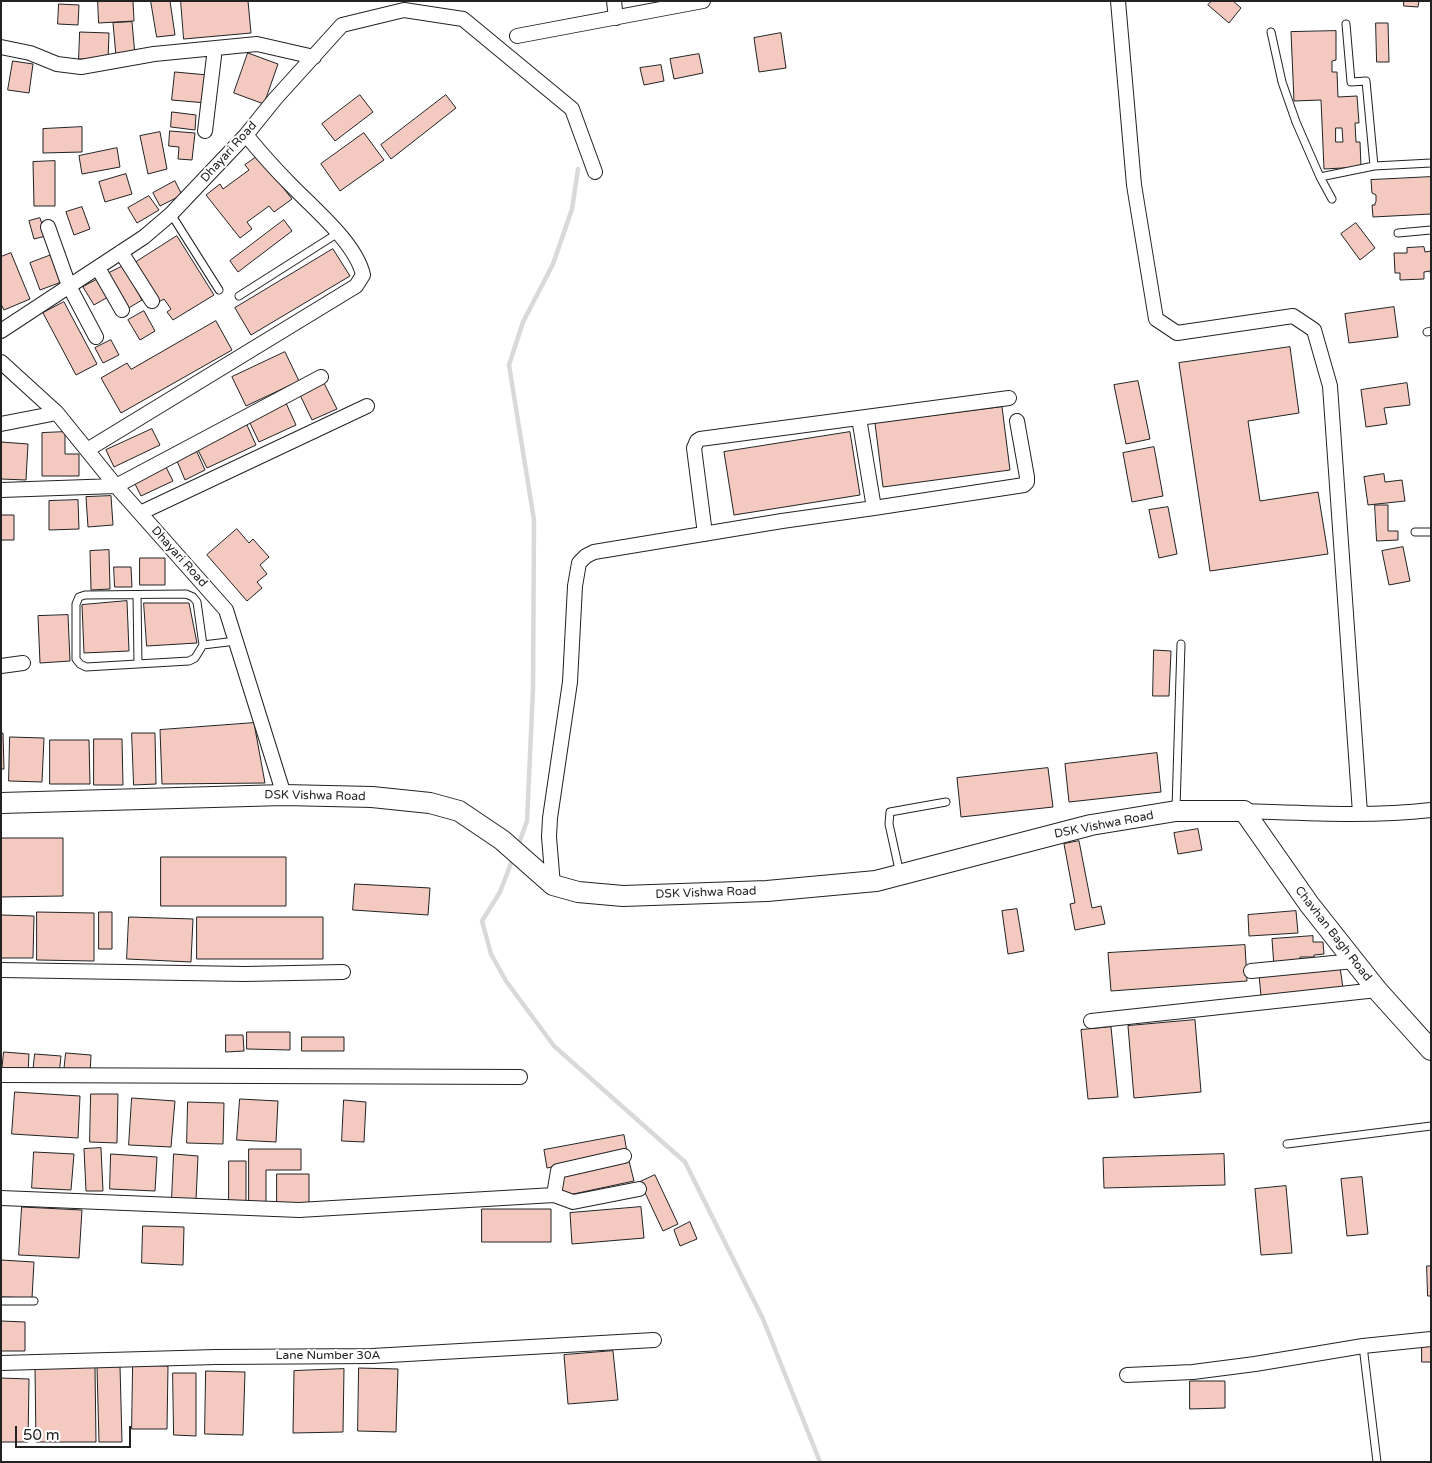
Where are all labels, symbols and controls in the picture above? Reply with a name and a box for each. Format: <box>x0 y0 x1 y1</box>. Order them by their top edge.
street label: Dhayari Road <box>198 119 260 185</box>
street label: Dhayari Road <box>148 524 210 590</box>
street label: DSK Vishwa Road <box>264 788 366 804</box>
street label: DSK Vishwa Road <box>1053 808 1155 842</box>
street label: DSK Vishwa Road <box>655 884 757 902</box>
street label: Chavhan Bagh Road <box>1292 884 1374 984</box>
street label: Lane Number 30A <box>276 1349 380 1363</box>
scale bar <box>18 1416 134 1448</box>
text: 50 m <box>23 1426 60 1444</box>

